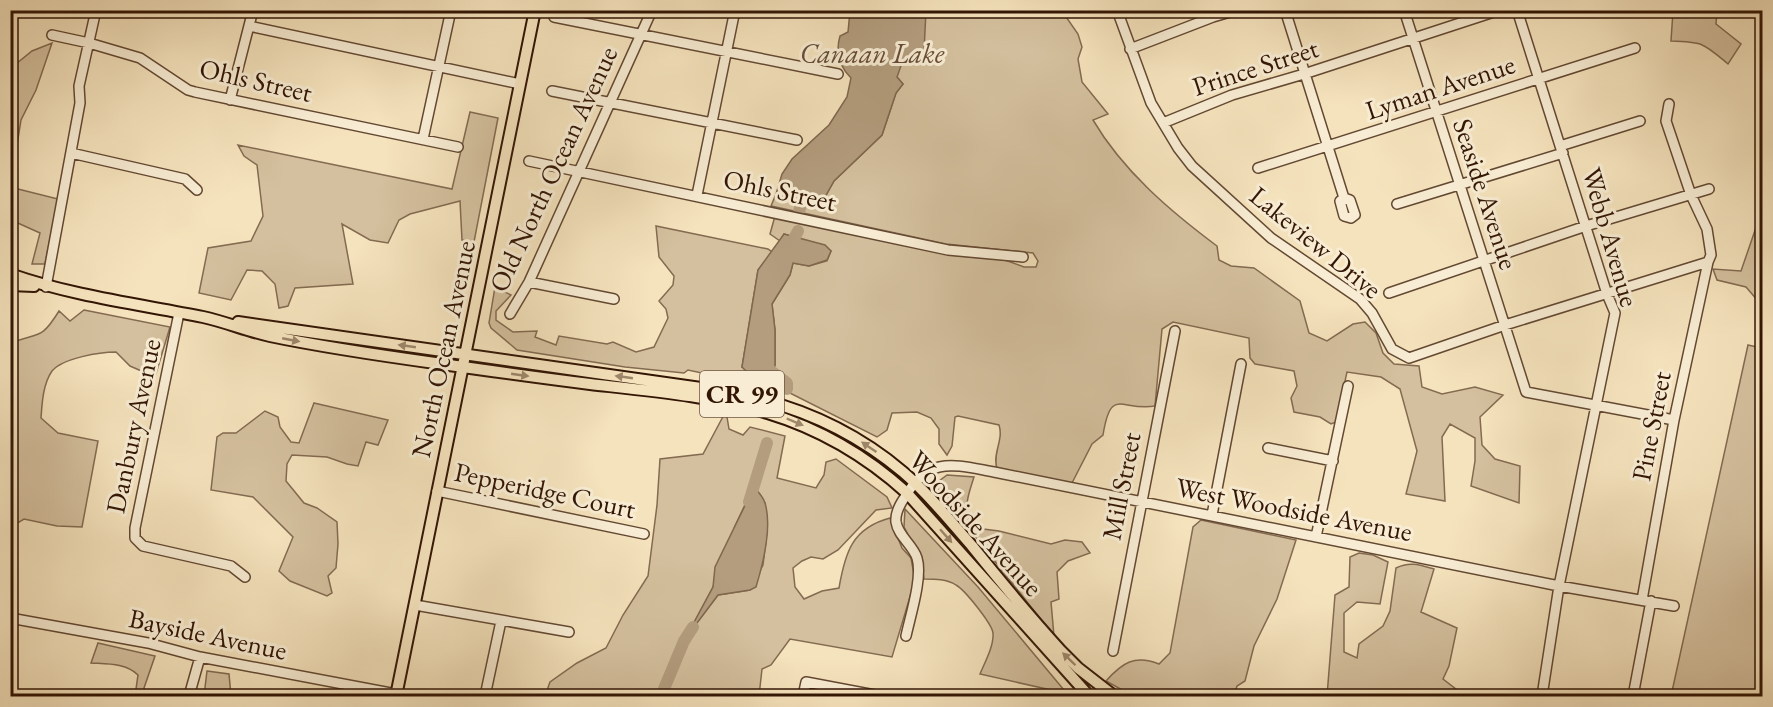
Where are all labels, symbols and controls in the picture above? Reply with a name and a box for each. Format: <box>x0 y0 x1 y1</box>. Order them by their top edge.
street label: Prince Street <box>1188 30 1323 104</box>
water label: Canaan Lake <box>800 35 945 71</box>
street label: Old North Ocean Avenue <box>481 41 625 297</box>
street label: Lyman Avenue <box>1361 46 1519 128</box>
street label: Ohls Street <box>196 50 316 110</box>
street label: Seaside Avenue <box>1445 114 1527 274</box>
street label: Ohls Street <box>720 161 840 219</box>
street label: Webb Avenue <box>1574 163 1648 311</box>
street label: Lakeview Drive <box>1243 178 1389 306</box>
street label: North Ocean Avenue <box>403 237 483 461</box>
street label: Danbury Avenue <box>97 336 169 516</box>
one-way arrow <box>282 336 301 345</box>
one-way arrow <box>398 342 417 351</box>
street label: Pine Street <box>1623 368 1679 484</box>
one-way arrow <box>511 370 530 380</box>
road number: CR 99 <box>700 371 784 417</box>
one-way arrow <box>614 373 633 382</box>
one-way arrow <box>786 417 804 427</box>
street label: Mill Street <box>1093 429 1149 543</box>
one-way arrow <box>862 441 878 453</box>
street label: Woodside Avenue <box>901 443 1051 603</box>
street label: Pepperidge Court <box>451 454 639 526</box>
street label: West Woodside Avenue <box>1173 469 1415 549</box>
one-way arrow <box>940 528 953 544</box>
street label: Bayside Avenue <box>126 600 290 668</box>
one-way arrow <box>1062 653 1076 667</box>

